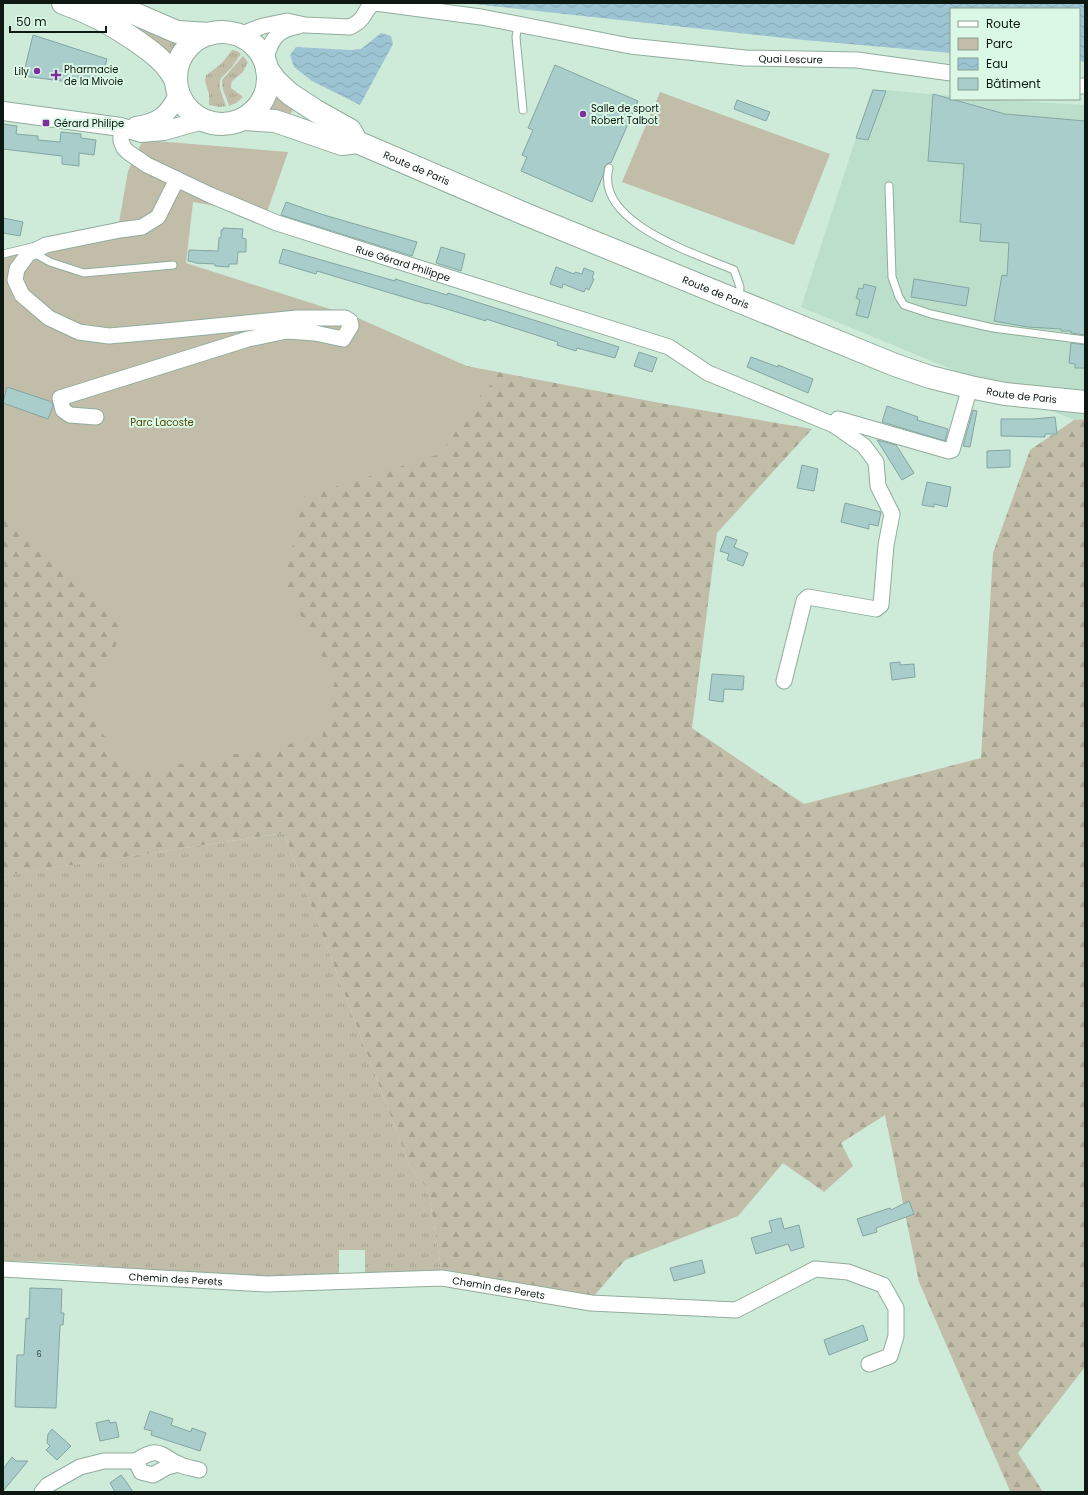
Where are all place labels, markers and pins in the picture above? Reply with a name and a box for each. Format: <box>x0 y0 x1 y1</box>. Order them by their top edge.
place label: Pharmacie de la Mivoie <box>64 62 123 89</box>
place label: Lily <box>14 64 29 79</box>
marker: Lily <box>32 66 42 76</box>
marker: Pharmacie de la Mivoie <box>51 70 61 80</box>
place label: Salle de sport Robert Talbot <box>591 101 659 128</box>
marker: Salle de sport Robert Talbot <box>578 109 588 119</box>
place label: Gérard Philipe <box>54 116 124 131</box>
marker: Gérard Philipe <box>41 118 51 128</box>

